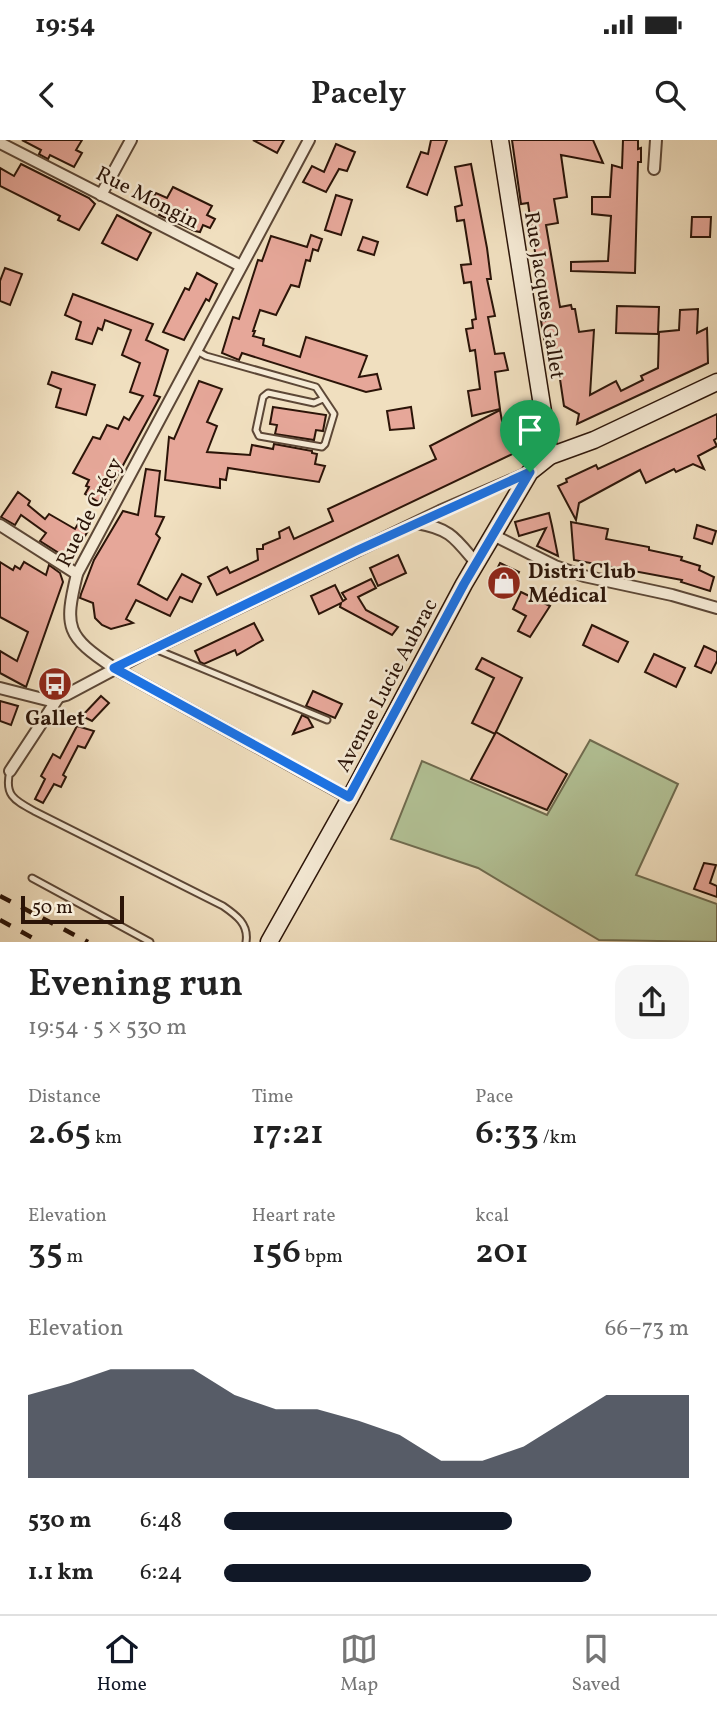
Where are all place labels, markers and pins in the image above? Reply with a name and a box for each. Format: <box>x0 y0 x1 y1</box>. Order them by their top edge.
pin <box>500 400 560 472</box>
place label: Distri Club Médical <box>528 558 636 611</box>
shop icon: Distri Club Médical <box>485 564 523 602</box>
bus stop icon: Gallet <box>36 665 74 703</box>
place label: Gallet <box>25 705 85 734</box>

